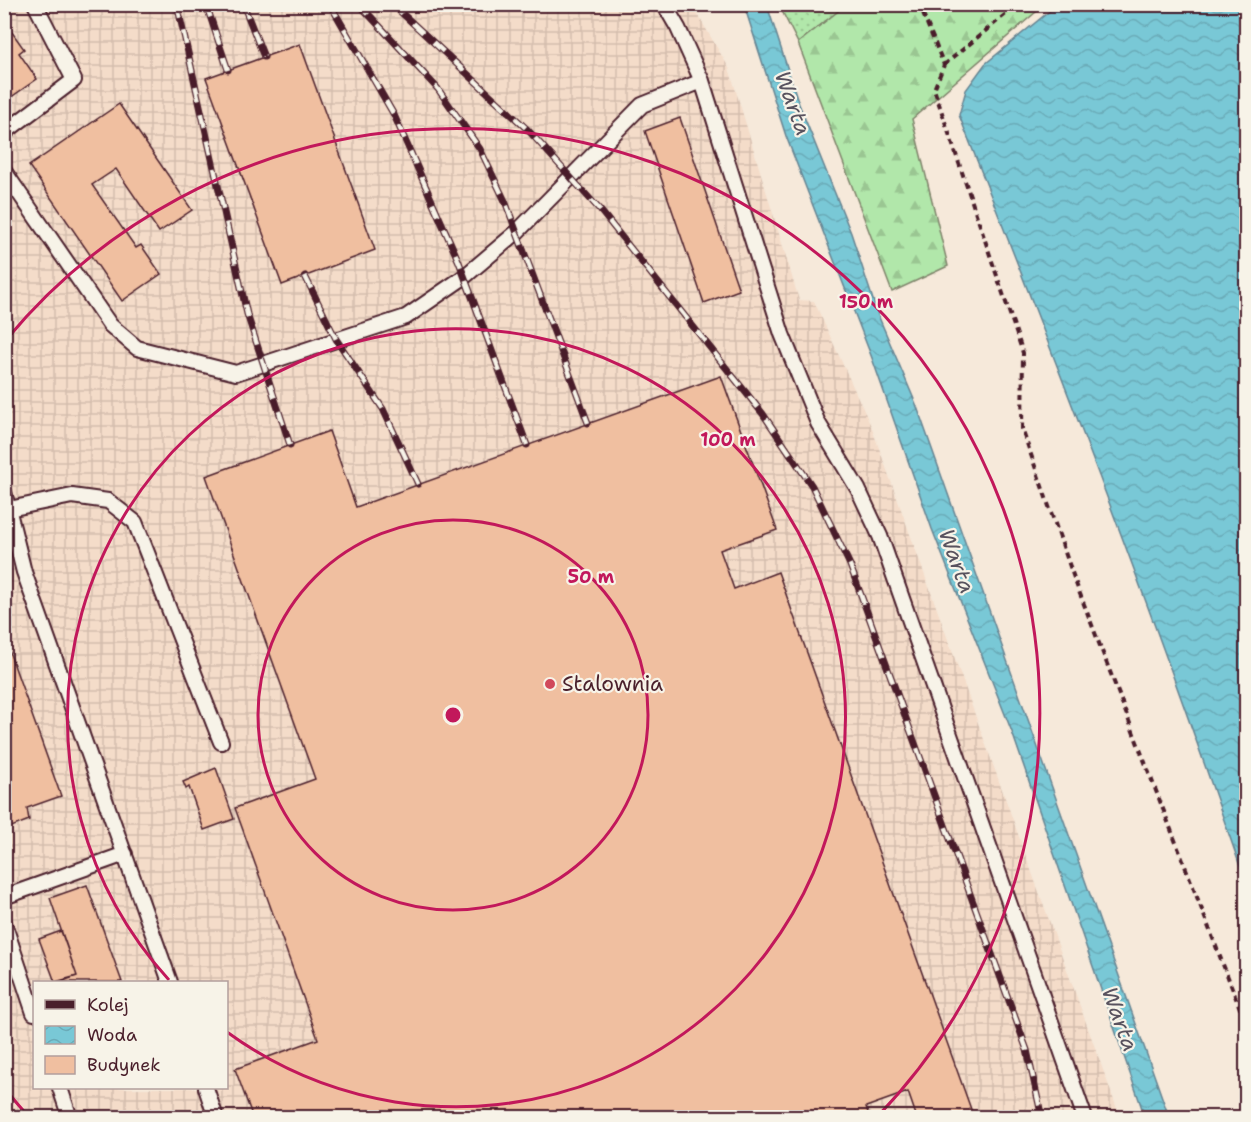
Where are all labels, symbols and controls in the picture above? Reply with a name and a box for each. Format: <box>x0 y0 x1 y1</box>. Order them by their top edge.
water label: Warta <box>768 67 818 139</box>
text: 150 m <box>839 290 894 314</box>
text: 100 m <box>700 428 756 452</box>
water label: Warta <box>932 525 982 597</box>
text: 50 m <box>568 565 615 589</box>
place label: Stalownia <box>562 670 663 698</box>
marker: Stalownia <box>543 677 557 691</box>
centre of rings <box>443 705 463 725</box>
legend <box>33 981 228 1089</box>
water label: Warta <box>1095 983 1145 1055</box>
text: Kolej <box>87 993 129 1017</box>
text: Woda <box>87 1023 137 1047</box>
text: Budynek <box>87 1053 161 1077</box>

